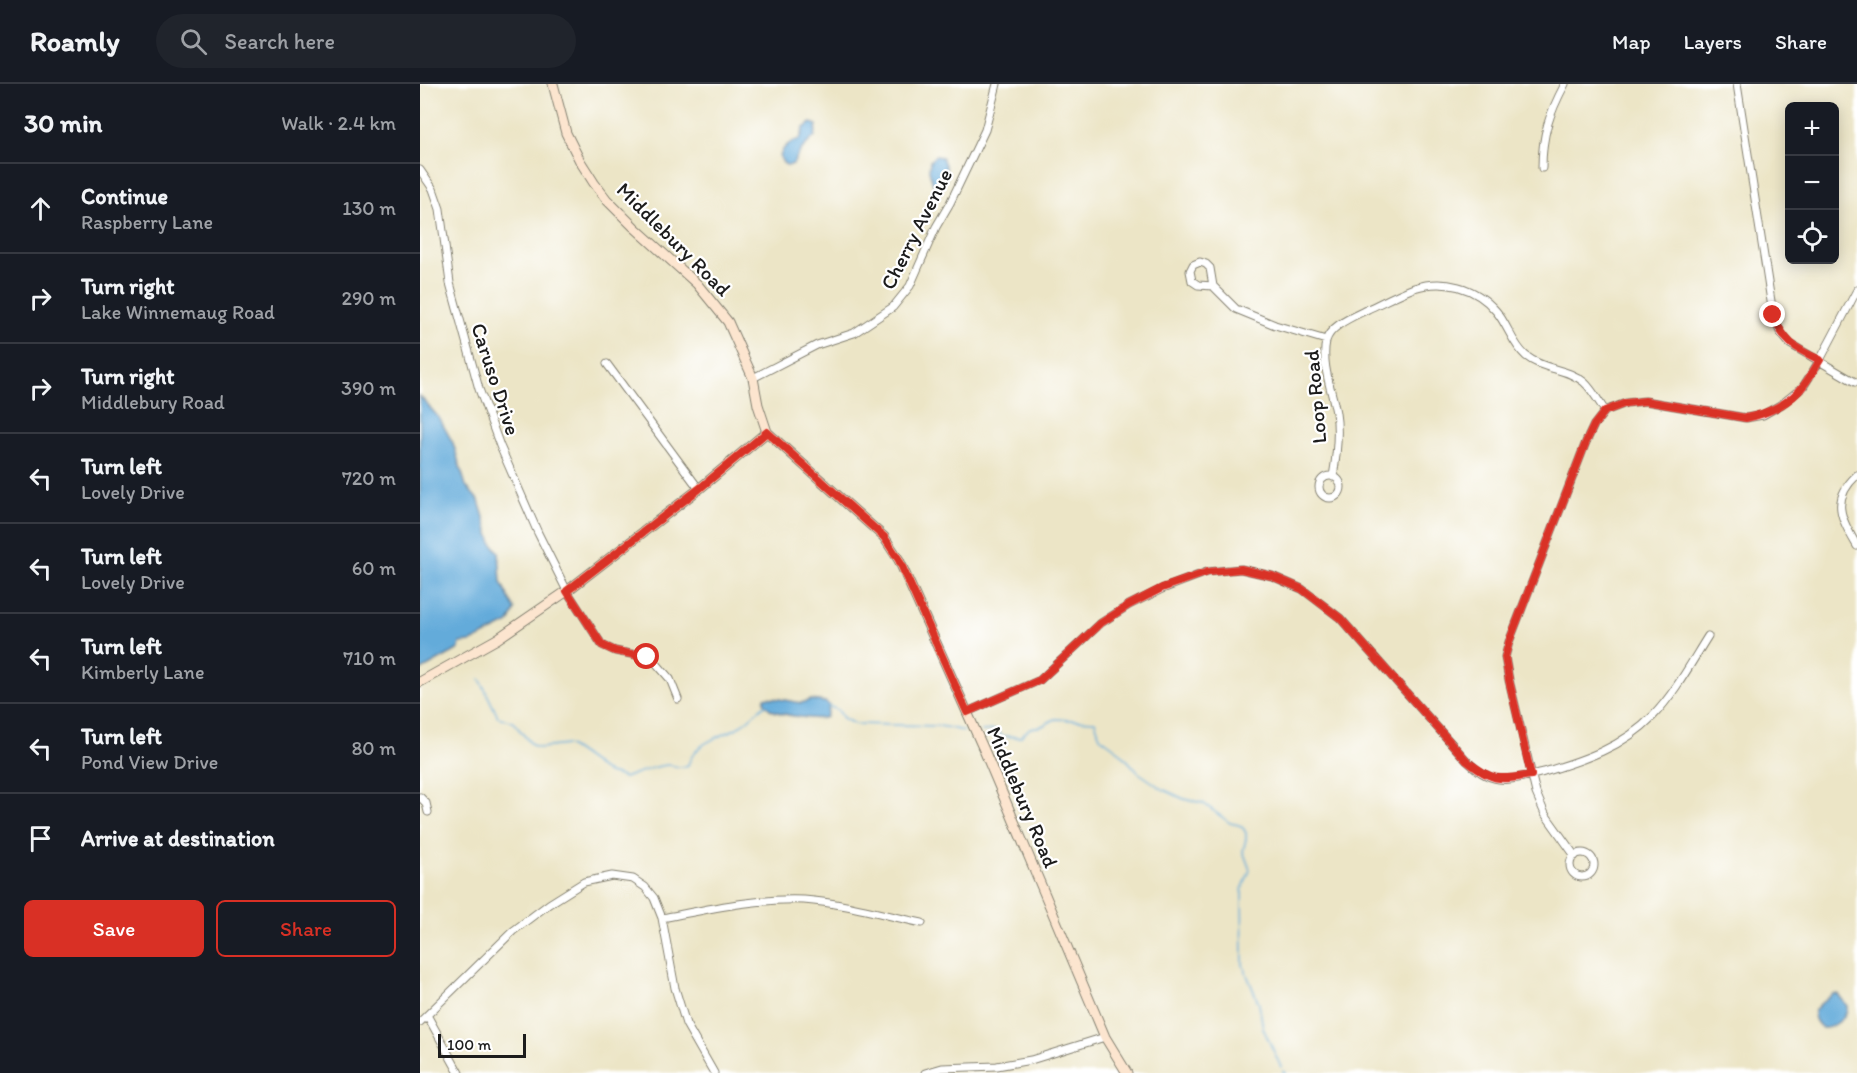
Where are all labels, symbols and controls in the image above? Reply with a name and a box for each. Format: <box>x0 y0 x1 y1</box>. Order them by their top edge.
search box <box>156 14 576 68</box>
text: Roamly <box>30 24 120 58</box>
icon: search <box>177 25 210 58</box>
text: Search here <box>225 28 335 55</box>
text: Map <box>1612 29 1651 54</box>
text: Layers <box>1684 29 1742 54</box>
text: Share <box>1775 29 1827 54</box>
map controls <box>1785 102 1839 264</box>
button: + <box>1785 102 1839 156</box>
text: 30 min <box>24 107 102 139</box>
text: Walk · 2.4 km <box>281 111 396 135</box>
button: − <box>1785 156 1839 210</box>
street label: Cherry Avenue <box>875 164 957 294</box>
street label: Middlebury Road <box>612 177 737 302</box>
text: Continue <box>81 183 168 210</box>
icon: ahead <box>24 192 57 225</box>
text: 130 m <box>342 196 396 220</box>
text: Raspberry Lane <box>81 210 213 234</box>
button: locate <box>1785 210 1839 264</box>
text: Turn right <box>81 273 175 300</box>
icon: right <box>24 282 57 315</box>
text: 290 m <box>341 286 396 310</box>
text: Lake Winnemaug Road <box>81 300 275 324</box>
route end <box>1759 301 1785 327</box>
street label: Caruso Drive <box>466 320 526 438</box>
street label: Loop Road <box>1298 349 1332 445</box>
text: Turn right <box>81 363 175 390</box>
icon: right <box>24 372 57 405</box>
text: 390 m <box>341 376 396 400</box>
text: Middlebury Road <box>81 390 225 414</box>
text: Turn left <box>81 453 162 480</box>
icon: left <box>24 462 57 495</box>
text: 720 m <box>342 466 396 490</box>
text: Lovely Drive <box>81 480 185 504</box>
text: Turn left <box>81 543 162 570</box>
icon: left <box>24 552 57 585</box>
text: 60 m <box>352 556 396 580</box>
text: Lovely Drive <box>81 570 185 594</box>
text: Turn left <box>81 633 162 660</box>
icon: left <box>24 642 57 675</box>
route start <box>633 643 659 669</box>
text: 710 m <box>343 646 396 670</box>
text: Kimberly Lane <box>81 660 204 684</box>
text: Turn left <box>81 723 162 750</box>
street label: Middlebury Road <box>982 723 1064 872</box>
icon: left <box>24 732 57 765</box>
text: 80 m <box>351 736 396 760</box>
text: Pond View Drive <box>81 750 218 774</box>
icon: arrive <box>24 822 57 855</box>
text: Arrive at destination <box>81 825 275 852</box>
button: Save <box>24 900 204 957</box>
button: Share <box>216 900 396 957</box>
scale bar <box>438 1031 526 1058</box>
text: 100 m <box>447 1035 491 1054</box>

